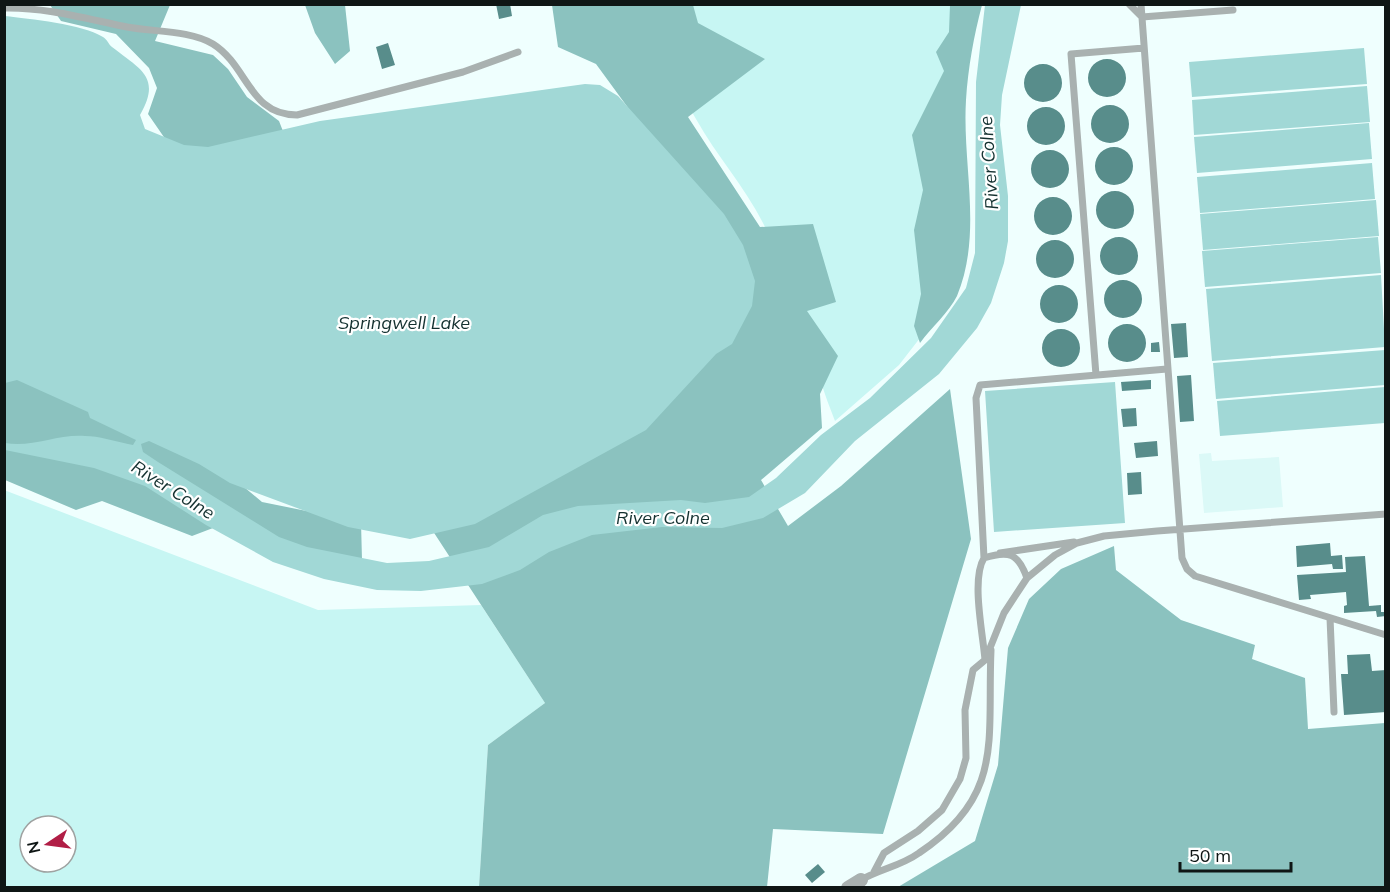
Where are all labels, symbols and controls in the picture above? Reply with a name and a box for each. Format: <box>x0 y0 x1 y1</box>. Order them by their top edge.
water label: River Colne <box>974 115 1003 211</box>
water label: Springwell Lake <box>338 311 470 334</box>
water label: River Colne <box>127 455 219 524</box>
water label: River Colne <box>616 506 710 529</box>
north arrow <box>18 814 78 874</box>
scale bar <box>1180 835 1291 873</box>
text: N <box>22 839 44 856</box>
text: 50 m <box>1189 844 1231 867</box>

